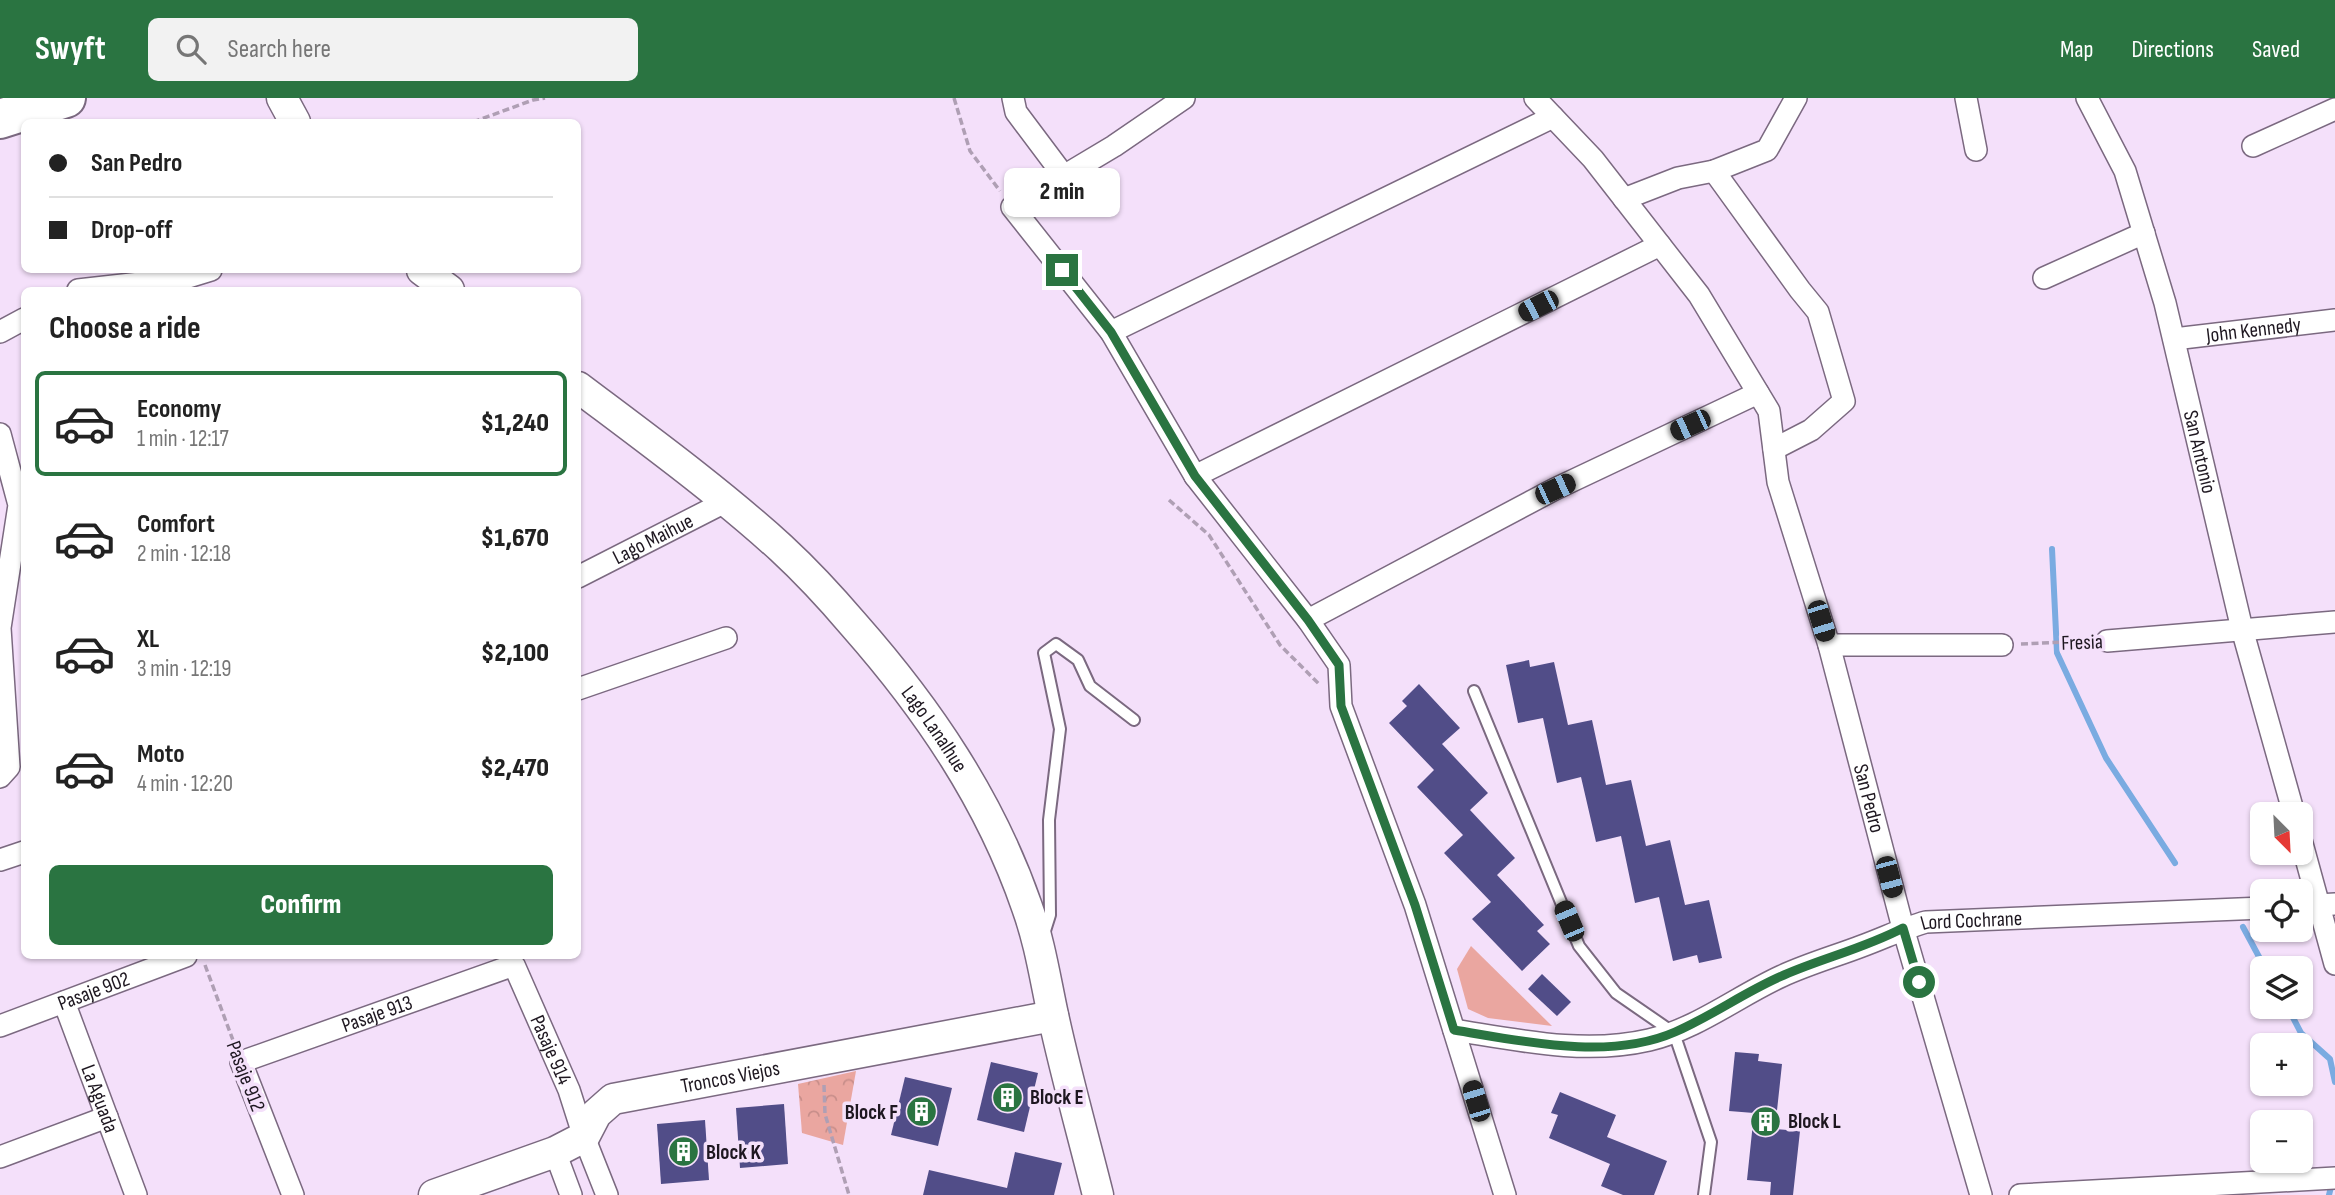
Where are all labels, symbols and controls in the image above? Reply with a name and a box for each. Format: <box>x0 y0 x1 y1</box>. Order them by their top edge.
search box <box>148 18 638 81</box>
text: Swyft <box>35 29 106 69</box>
icon: search <box>172 30 210 68</box>
text: Search here <box>228 34 331 65</box>
text: Map <box>2060 35 2093 64</box>
text: Directions <box>2131 35 2214 64</box>
text: Saved <box>2252 35 2300 64</box>
text: San Pedro <box>91 148 182 179</box>
callout: 2 min <box>1004 169 1120 218</box>
text: 2 min <box>1040 178 1084 206</box>
text: Drop-off <box>91 215 172 246</box>
route end <box>1046 254 1078 286</box>
car <box>1515 287 1562 325</box>
text: Choose a ride <box>49 309 201 348</box>
street label: John Kennedy <box>2204 312 2302 348</box>
icon: car <box>53 392 116 455</box>
text: Economy <box>137 394 221 425</box>
car <box>1667 407 1714 443</box>
text: $1,240 <box>481 408 549 439</box>
street label: San Antonio <box>2178 408 2222 496</box>
text: 1 min · 12:17 <box>137 425 229 453</box>
car <box>1532 471 1579 507</box>
icon: car <box>53 507 116 570</box>
street label: Lago Maihue <box>609 508 697 570</box>
text: Comfort <box>137 509 215 540</box>
text: $1,670 <box>481 523 549 554</box>
text: 2 min · 12:18 <box>137 540 231 568</box>
car <box>1805 598 1838 644</box>
icon: car <box>53 622 116 685</box>
text: XL <box>137 624 159 655</box>
street label: Fresia <box>2061 629 2103 656</box>
text: $2,100 <box>481 638 549 669</box>
text: 3 min · 12:19 <box>137 655 231 683</box>
street label: Lago Lanalhue <box>896 681 973 777</box>
icon: car <box>53 737 116 800</box>
text: Moto <box>137 739 185 770</box>
text: $2,470 <box>480 753 549 784</box>
street label: San Pedro <box>1848 762 1890 836</box>
text: 4 min · 12:20 <box>137 770 233 798</box>
north arrow <box>2250 802 2314 864</box>
map controls <box>2250 802 2313 1173</box>
car <box>1874 854 1905 900</box>
button: Confirm <box>49 865 553 945</box>
button: locate <box>2250 879 2313 942</box>
car <box>1552 898 1587 944</box>
street label: Lord Cochrane <box>1918 906 2023 936</box>
button: layers <box>2250 956 2313 1019</box>
street label: Pasaje 902 <box>54 966 133 1016</box>
route start <box>1903 966 1935 998</box>
street label: Pasaje 913 <box>338 990 416 1038</box>
street label: Pasaje 914 <box>525 1011 577 1089</box>
button: + <box>2250 1033 2313 1096</box>
street label: Pasaje 912 <box>221 1037 270 1115</box>
street label: Troncos Viejos <box>679 1056 782 1099</box>
street label: La Aguada <box>75 1061 124 1136</box>
car <box>1460 1078 1493 1124</box>
building icon: Block E <box>990 1080 1024 1114</box>
place label: Block E <box>1030 1085 1084 1110</box>
building icon: Block F <box>904 1095 938 1129</box>
place label: Block F <box>845 1100 898 1125</box>
building icon: Block L <box>1748 1104 1782 1138</box>
place label: Block L <box>1788 1109 1841 1134</box>
button: − <box>2250 1110 2313 1173</box>
building icon: Block K <box>666 1135 700 1169</box>
place label: Block K <box>706 1140 761 1165</box>

